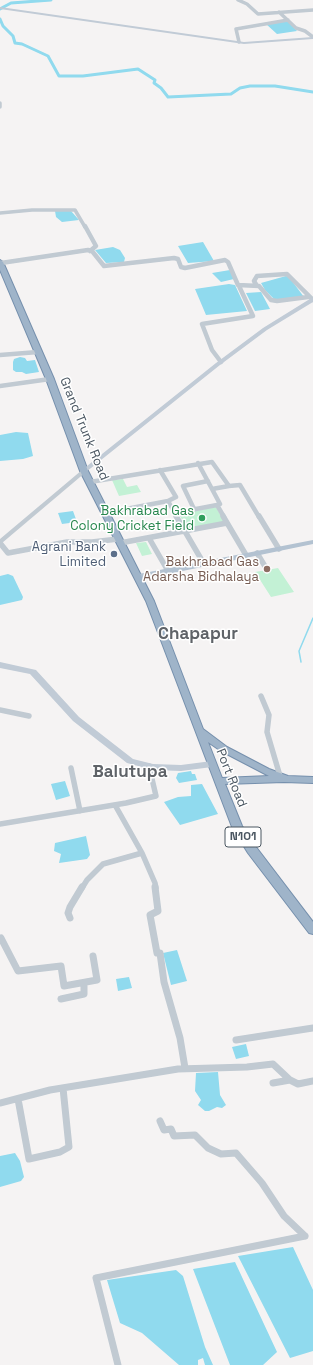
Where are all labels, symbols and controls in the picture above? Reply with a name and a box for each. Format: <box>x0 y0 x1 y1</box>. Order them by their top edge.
street label: Grand Trunk Road <box>56 375 112 483</box>
place label: Bakhrabad Gas Colony Cricket Field <box>70 503 194 534</box>
marker: Bakhrabad Gas Colony Cricket Field <box>197 513 207 523</box>
place label: Agrani Bank Limited <box>32 539 106 570</box>
marker: Agrani Bank Limited <box>109 549 119 559</box>
place label: Bakhrabad Gas Adarsha Bidhalaya <box>143 554 259 585</box>
marker: Bakhrabad Gas Adarsha Bidhalaya <box>262 564 272 574</box>
district label: Chapapur <box>158 624 238 644</box>
street label: Port Road <box>212 746 250 810</box>
district label: Balutupa <box>92 762 168 782</box>
road number: N101 <box>225 827 261 847</box>

